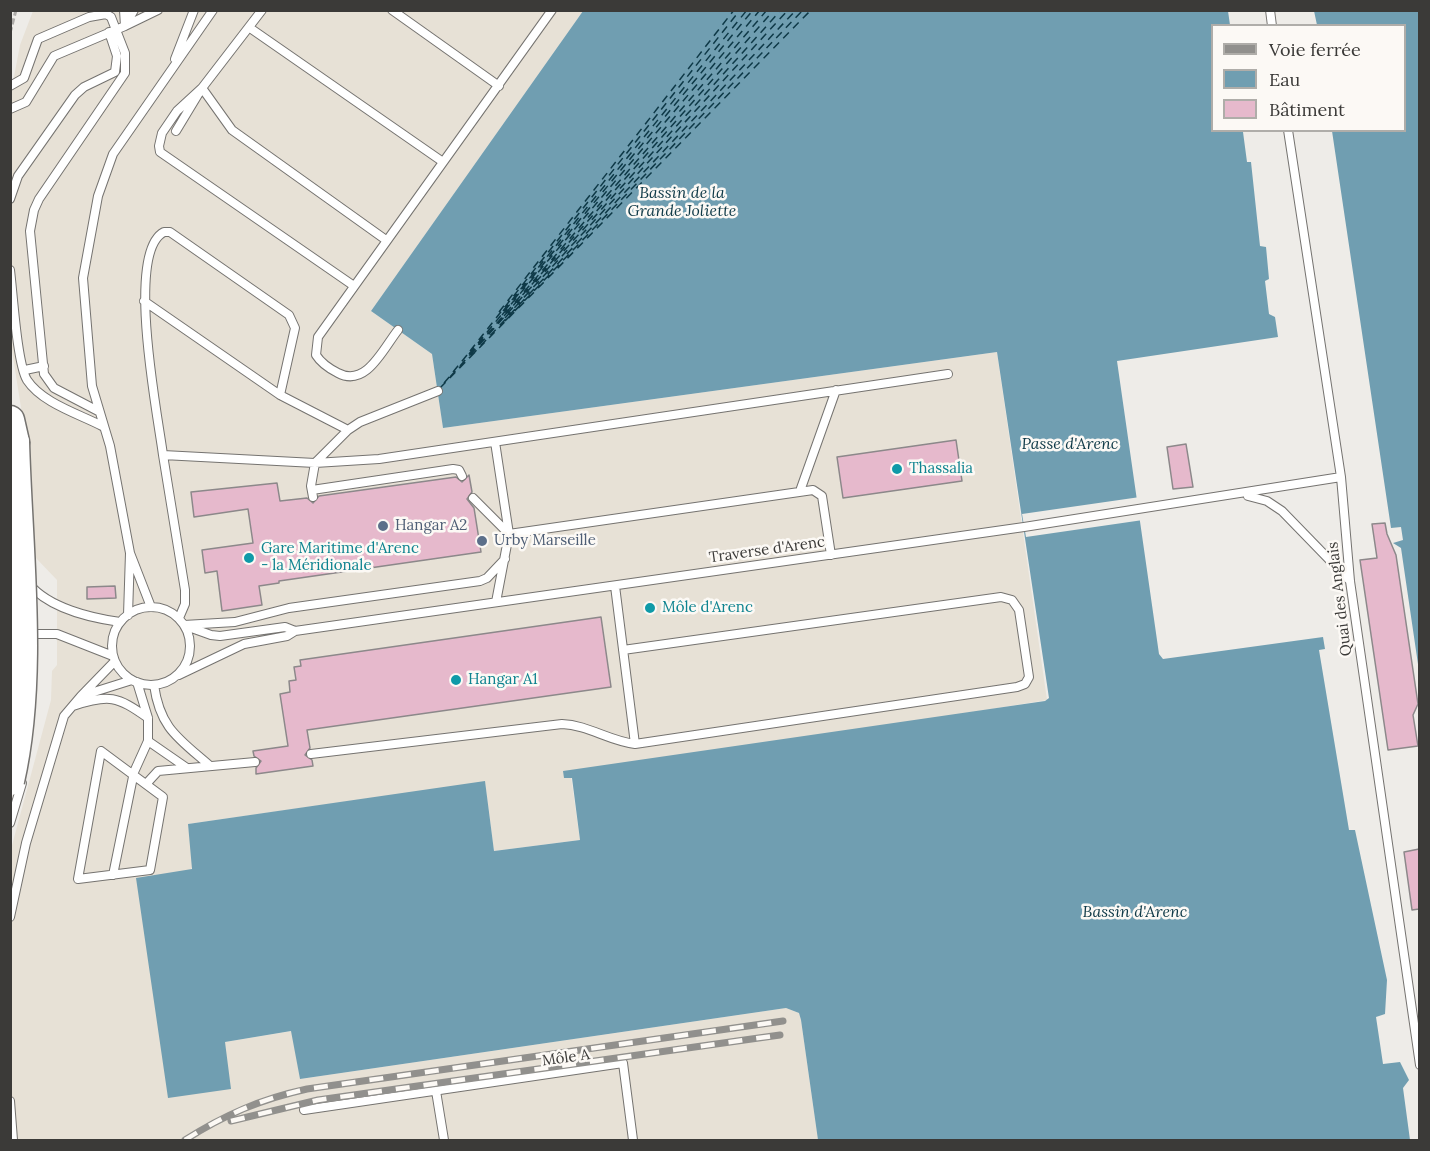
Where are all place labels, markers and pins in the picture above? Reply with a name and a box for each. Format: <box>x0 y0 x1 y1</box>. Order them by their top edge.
place label: Thassalia <box>909 460 973 478</box>
marker: Thassalia <box>890 462 904 476</box>
place label: Hangar A2 <box>395 517 467 535</box>
marker: Hangar A2 <box>376 519 390 533</box>
place label: Urby Marseille <box>494 532 596 550</box>
marker: Urby Marseille <box>475 534 489 548</box>
place label: Gare Maritime d'Arenc - la Méridionale <box>261 540 419 575</box>
marker: Gare Maritime d'Arenc - la Méridionale <box>242 551 256 565</box>
place label: Môle d'Arenc <box>662 599 753 617</box>
marker: Môle d'Arenc <box>643 601 657 615</box>
place label: Hangar A1 <box>468 671 538 689</box>
marker: Hangar A1 <box>449 673 463 687</box>

